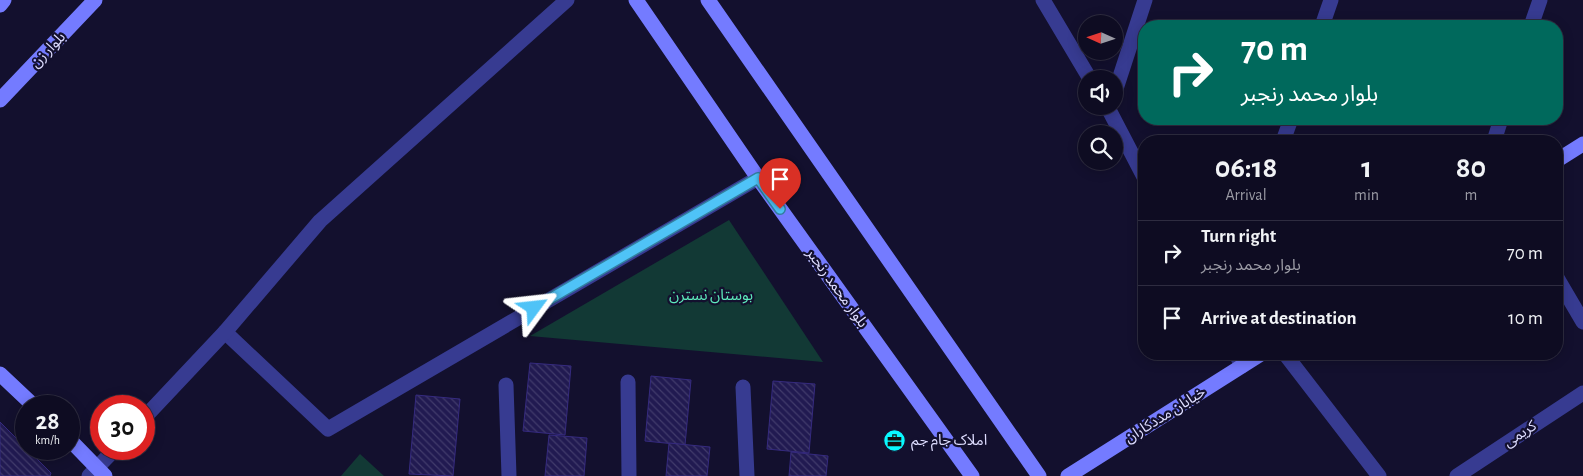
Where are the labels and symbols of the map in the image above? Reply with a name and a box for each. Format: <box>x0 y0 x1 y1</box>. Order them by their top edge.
north arrow <box>1078 15 1122 60</box>
street label: بلوار زن <box>28 29 69 71</box>
pin <box>759 158 801 209</box>
street label: بلوار محمد رنجبر <box>802 245 871 331</box>
position arrow <box>507 281 559 333</box>
park label: بوستان نسترن <box>669 288 753 304</box>
street label: خیابان مددکاران <box>1122 384 1209 447</box>
speed limit sign: 30 <box>90 395 155 460</box>
street label: کریمی <box>1501 417 1540 451</box>
office icon: املاک جام جم <box>883 428 907 452</box>
place label: املاک جام جم <box>911 433 987 451</box>

